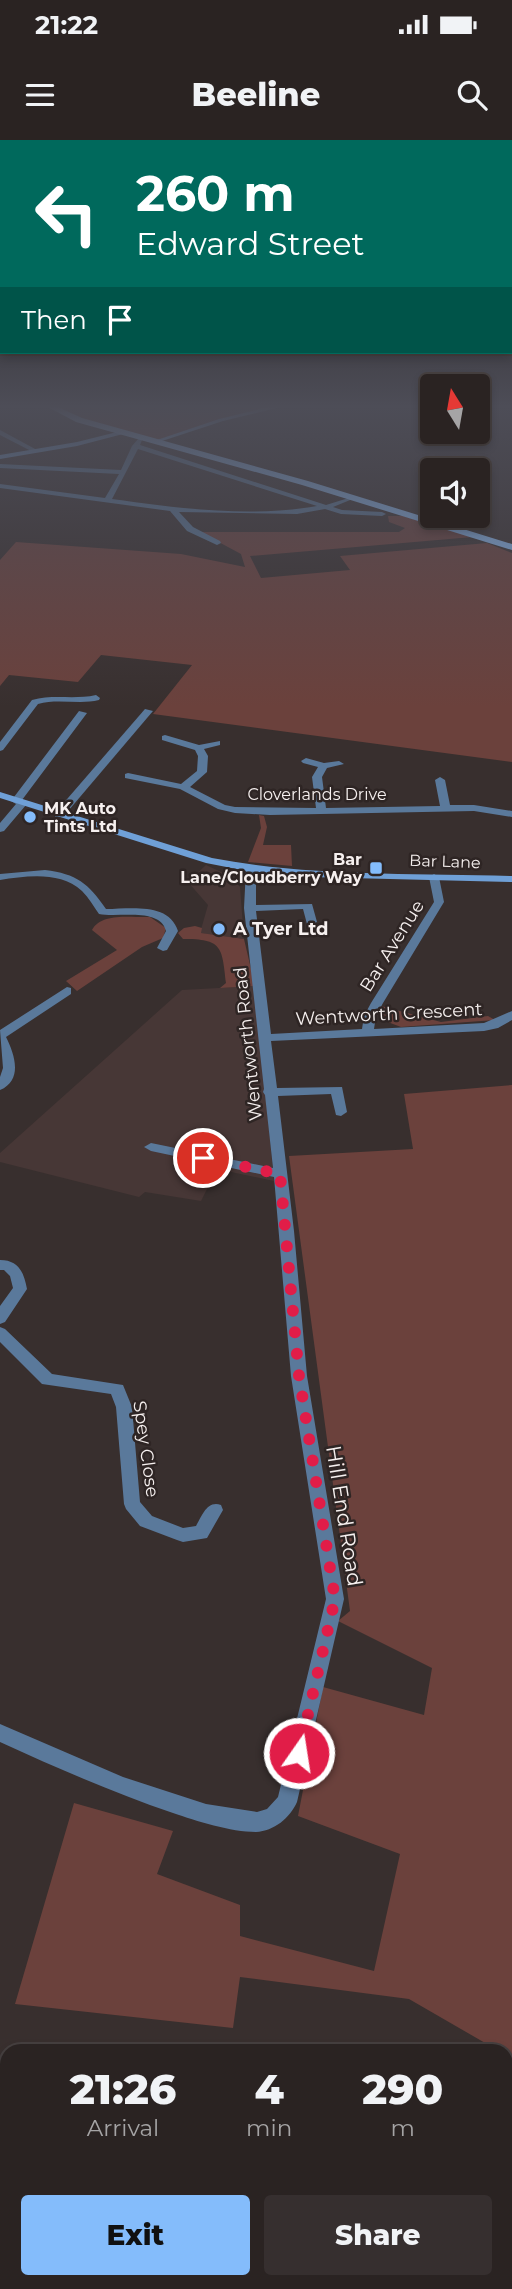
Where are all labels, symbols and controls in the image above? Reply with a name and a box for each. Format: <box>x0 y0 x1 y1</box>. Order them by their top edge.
text: 21:22 <box>35 9 98 41</box>
text: Beeline <box>192 75 320 114</box>
icon: menu <box>21 76 59 114</box>
icon: search <box>453 76 491 114</box>
text: 260 m <box>136 164 295 223</box>
icon: left <box>21 168 112 259</box>
text: Edward Street <box>136 224 365 263</box>
icon: arrive <box>101 301 139 339</box>
text: Then <box>21 304 87 336</box>
north arrow <box>420 374 490 444</box>
map controls <box>420 374 490 528</box>
button: sound <box>420 458 490 528</box>
street label: Cloverlands Drive <box>247 785 387 804</box>
place label: MK Auto Tints Ltd <box>44 799 117 836</box>
marker: MK Auto Tints Ltd <box>22 809 38 825</box>
place label: Bar Lane/Cloudberry Way <box>180 850 362 887</box>
street label: Bar Lane <box>409 851 481 872</box>
marker: Bar Lane/Cloudberry Way <box>368 860 384 876</box>
street label: Bar Avenue <box>355 896 429 996</box>
place label: A Tyer Ltd <box>232 918 328 940</box>
marker: A Tyer Ltd <box>211 921 227 937</box>
street label: Wentworth Road <box>229 966 267 1122</box>
street label: Wentworth Crescent <box>295 998 483 1030</box>
pin <box>173 1128 233 1188</box>
icon: arrive <box>184 1139 222 1177</box>
street label: Spey Close <box>128 1399 164 1499</box>
street label: Hill End Road <box>321 1444 368 1588</box>
position arrow <box>262 1716 336 1790</box>
text: 21:26 <box>70 2063 176 2115</box>
text: 4 <box>254 2063 284 2115</box>
text: 290 <box>362 2063 443 2115</box>
text: Arrival <box>87 2114 159 2142</box>
text: min <box>246 2114 292 2142</box>
text: m <box>390 2114 415 2142</box>
button: Exit <box>21 2195 250 2275</box>
button: Share <box>264 2195 492 2275</box>

